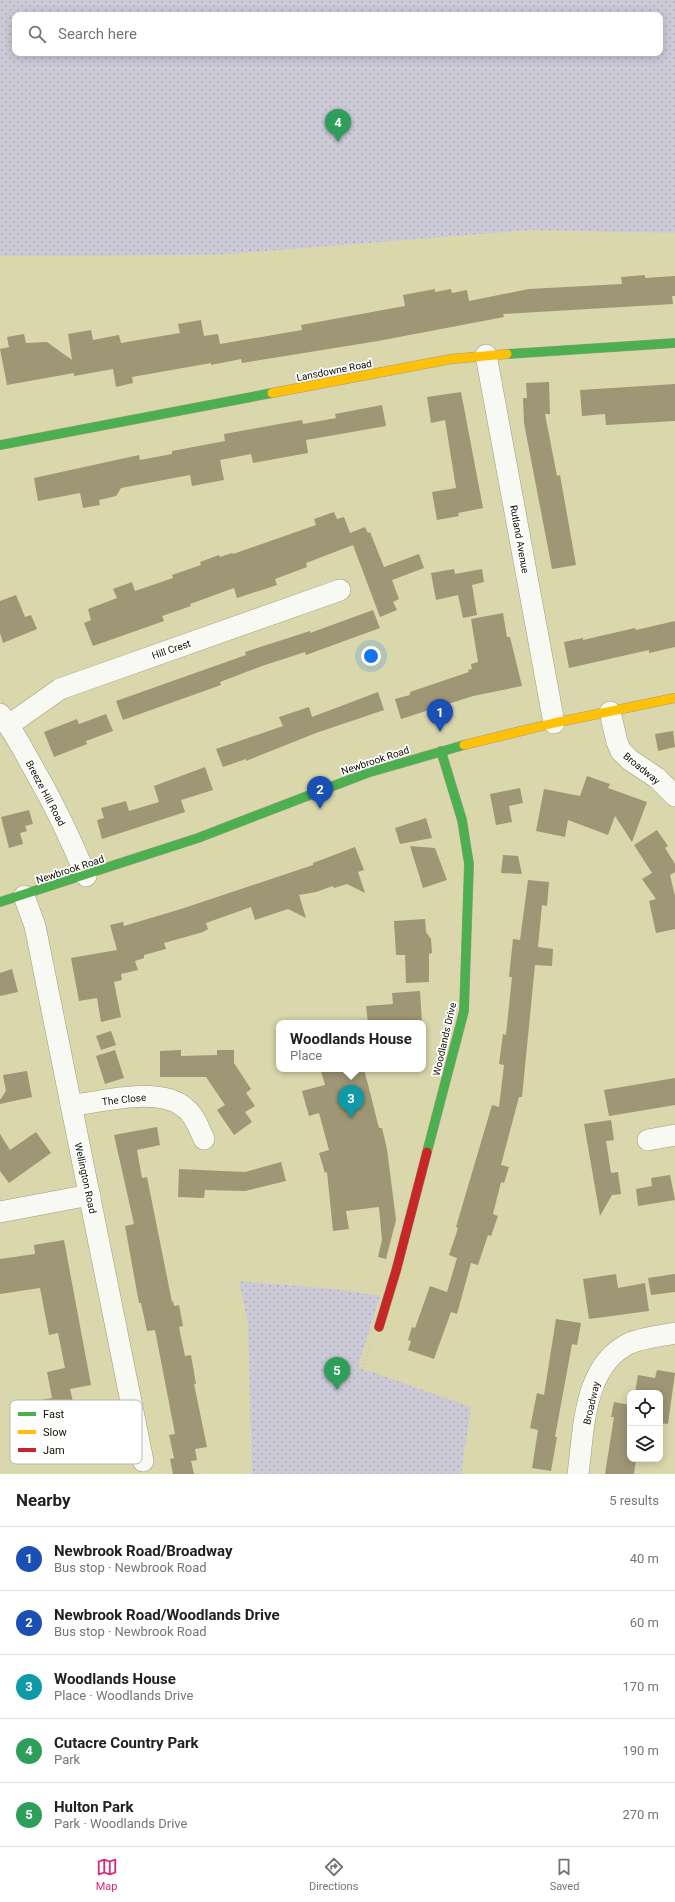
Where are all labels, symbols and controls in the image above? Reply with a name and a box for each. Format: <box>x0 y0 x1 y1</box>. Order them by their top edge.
search box <box>12 12 663 56</box>
icon: search <box>26 23 48 45</box>
text: Search here <box>58 25 137 43</box>
pin: 4 <box>325 109 351 142</box>
street label: Lansdowne Road <box>295 358 373 383</box>
street label: Rutland Avenue <box>508 504 531 574</box>
street label: Hill Crest <box>150 638 192 661</box>
your location <box>361 646 381 666</box>
pin: 1 <box>427 699 453 732</box>
street label: Newbrook Road <box>340 744 411 777</box>
street label: Broadway <box>621 750 662 787</box>
street label: Breeze Hill Road <box>24 759 67 828</box>
pin: 2 <box>307 776 333 809</box>
street label: Newbrook Road <box>35 853 106 886</box>
street label: Woodlands Drive <box>431 1001 458 1077</box>
popup <box>276 1020 426 1072</box>
text: Woodlands House <box>290 1030 412 1048</box>
text: Place <box>290 1048 322 1063</box>
pin: 3 <box>338 1085 364 1118</box>
street label: The Close <box>101 1092 147 1107</box>
street label: Wellington Road <box>73 1142 98 1215</box>
pin: 5 <box>324 1357 350 1390</box>
street label: Broadway <box>581 1380 602 1426</box>
map controls <box>627 1390 663 1462</box>
button: locate <box>627 1390 663 1426</box>
legend <box>10 1400 142 1464</box>
text: Fast <box>43 1408 65 1421</box>
text: Slow <box>43 1426 67 1439</box>
button: layers <box>627 1426 663 1462</box>
text: Jam <box>43 1444 65 1457</box>
text: Nearby <box>16 1490 71 1510</box>
text: 5 results <box>609 1493 659 1508</box>
text: Newbrook Road/Broadway <box>54 1542 232 1560</box>
text: 1 <box>25 1551 33 1566</box>
text: 40 m <box>630 1551 659 1566</box>
text: Bus stop · Newbrook Road <box>54 1560 207 1575</box>
text: Newbrook Road/Woodlands Drive <box>54 1606 280 1624</box>
text: 2 <box>25 1615 33 1630</box>
text: 60 m <box>630 1615 659 1630</box>
text: Bus stop · Newbrook Road <box>54 1624 207 1639</box>
text: Woodlands House <box>54 1670 176 1688</box>
text: 3 <box>25 1679 33 1694</box>
text: 170 m <box>622 1679 659 1694</box>
text: Place · Woodlands Drive <box>54 1688 193 1703</box>
text: Cutacre Country Park <box>54 1734 199 1752</box>
text: 4 <box>25 1743 33 1758</box>
text: 190 m <box>622 1743 659 1758</box>
text: Park <box>54 1752 80 1767</box>
text: Hulton Park <box>54 1798 134 1816</box>
text: 5 <box>25 1807 33 1822</box>
text: 270 m <box>622 1807 659 1822</box>
text: Park · Woodlands Drive <box>54 1816 187 1831</box>
tab: Map <box>96 1856 118 1893</box>
tab: Directions <box>309 1856 358 1893</box>
tab: Saved <box>550 1856 579 1893</box>

